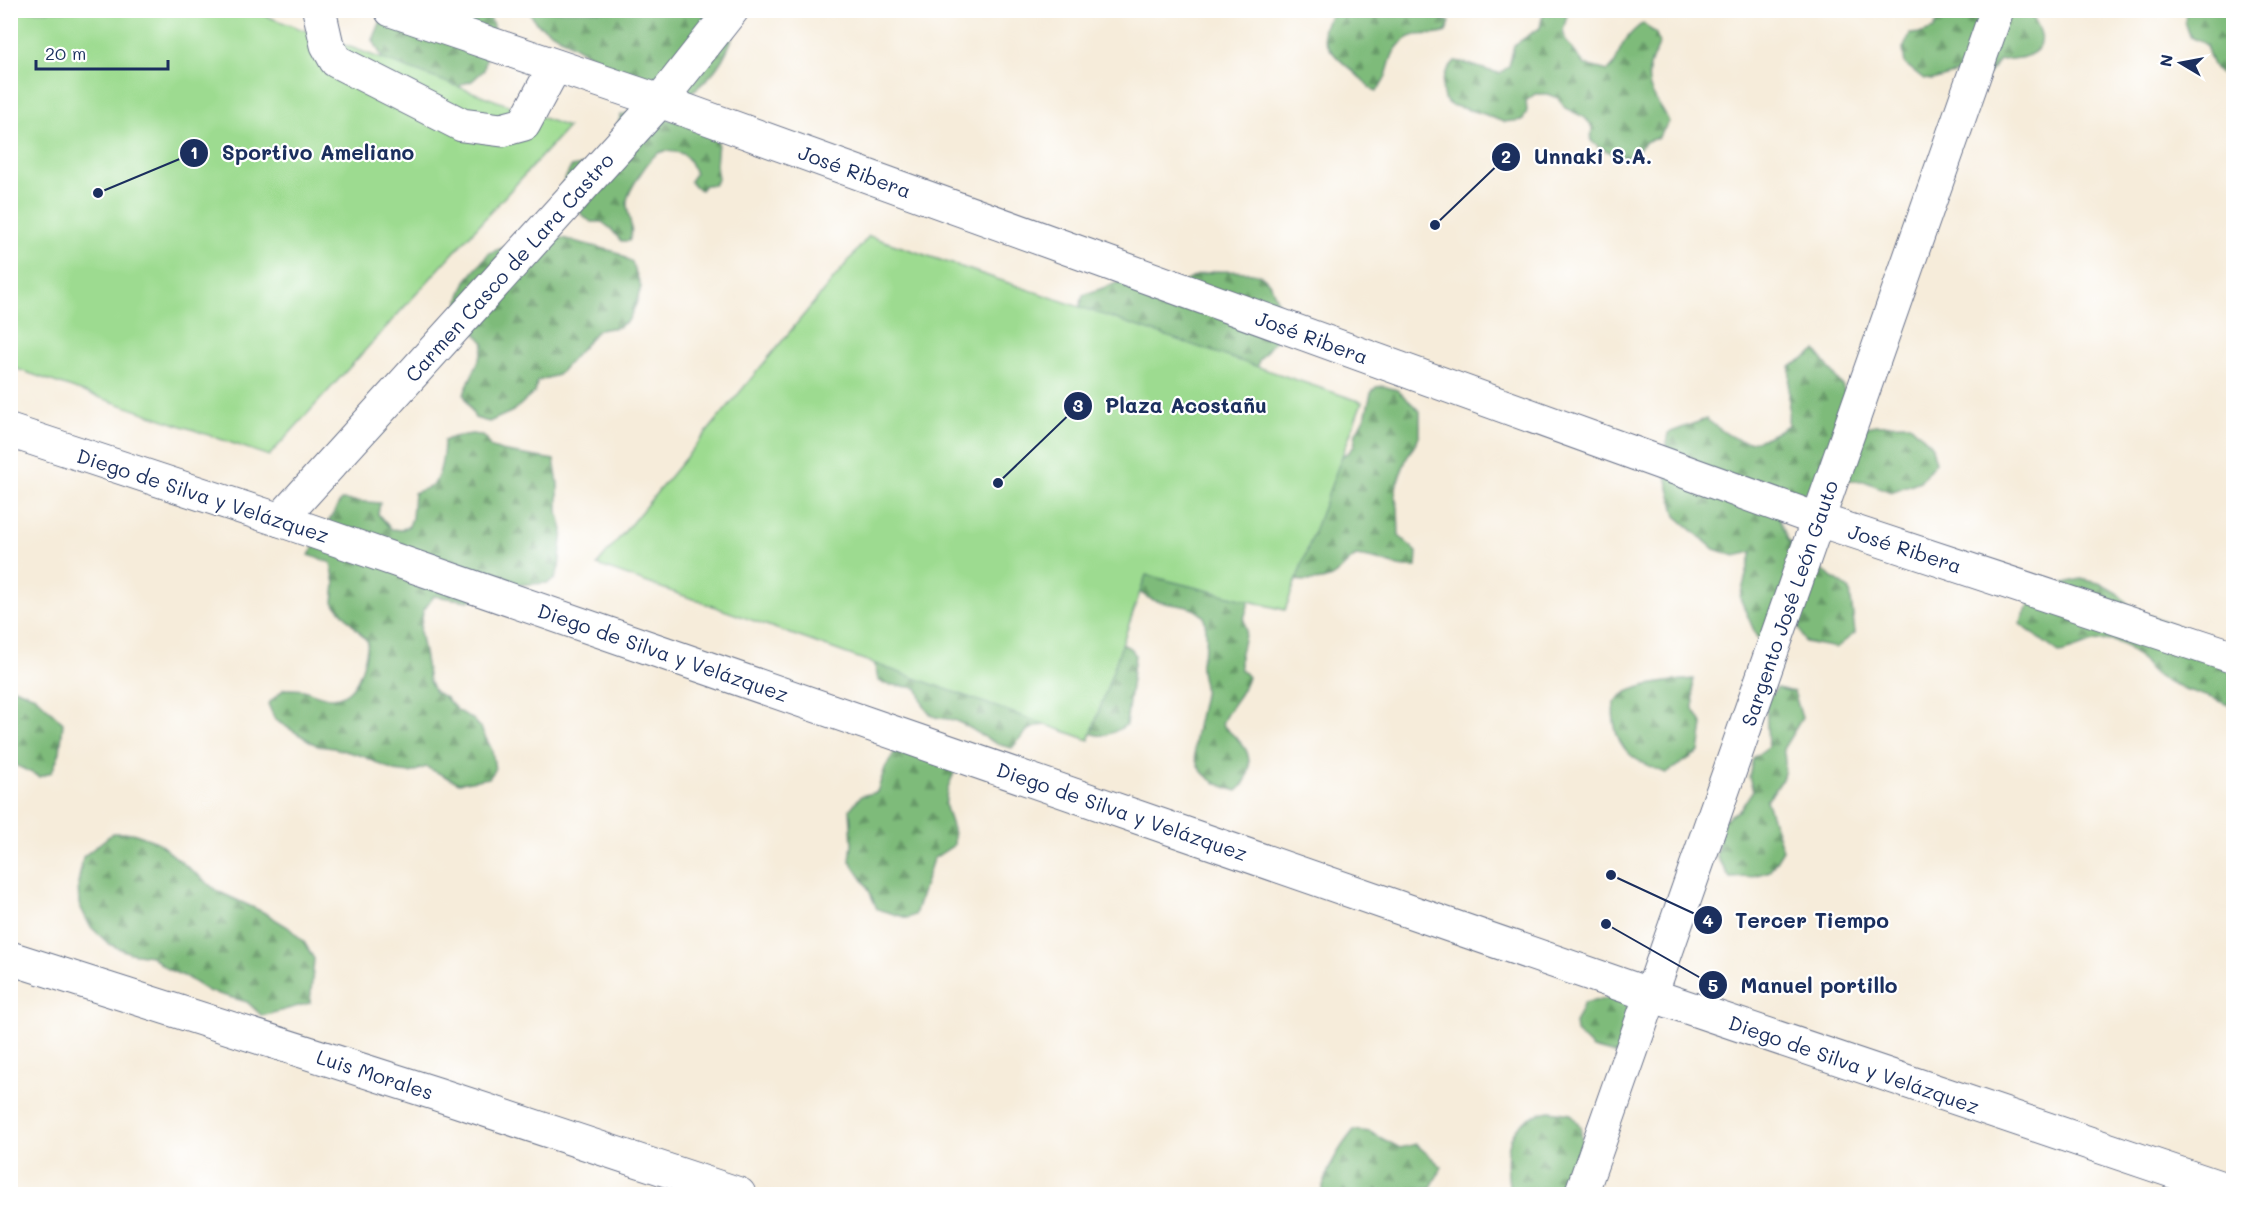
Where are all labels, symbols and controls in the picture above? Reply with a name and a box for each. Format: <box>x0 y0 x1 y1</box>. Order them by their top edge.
scale bar <box>36 33 168 71</box>
north arrow <box>2151 33 2211 93</box>
text: 20 m <box>45 41 86 65</box>
text: N <box>2154 52 2177 68</box>
callout: Sportivo Ameliano <box>179 133 426 172</box>
callout: Unnaki S.A. <box>1491 137 1664 176</box>
text: Sportivo Ameliano <box>222 138 414 165</box>
street label: José Ribera <box>795 139 915 203</box>
text: 1 <box>190 140 198 164</box>
text: Unnaki S.A. <box>1534 142 1652 169</box>
text: 2 <box>1501 144 1511 168</box>
street label: Carmen Casco de Lara Castro <box>399 147 619 387</box>
street label: José Ribera <box>1252 305 1372 369</box>
callout: Plaza Acostañu <box>1063 386 1279 425</box>
text: Plaza Acostañu <box>1105 391 1267 418</box>
text: 3 <box>1073 393 1084 417</box>
street label: Diego de Silva y Velázquez <box>74 442 332 548</box>
street label: Sargento José León Gauto <box>1735 477 1843 729</box>
street label: José Ribera <box>1845 517 1965 579</box>
street label: Diego de Silva y Velázquez <box>534 597 792 707</box>
street label: Diego de Silva y Velázquez <box>993 756 1251 866</box>
callout: Tercer Tiempo <box>1693 901 1901 940</box>
text: Tercer Tiempo <box>1735 906 1889 933</box>
text: 4 <box>1702 908 1714 932</box>
callout: Manuel portillo <box>1698 966 1909 1005</box>
text: Manuel portillo <box>1740 971 1898 998</box>
text: 5 <box>1708 973 1718 997</box>
street label: Diego de Silva y Velázquez <box>1725 1009 1983 1119</box>
street label: Luis Morales <box>313 1043 437 1105</box>

